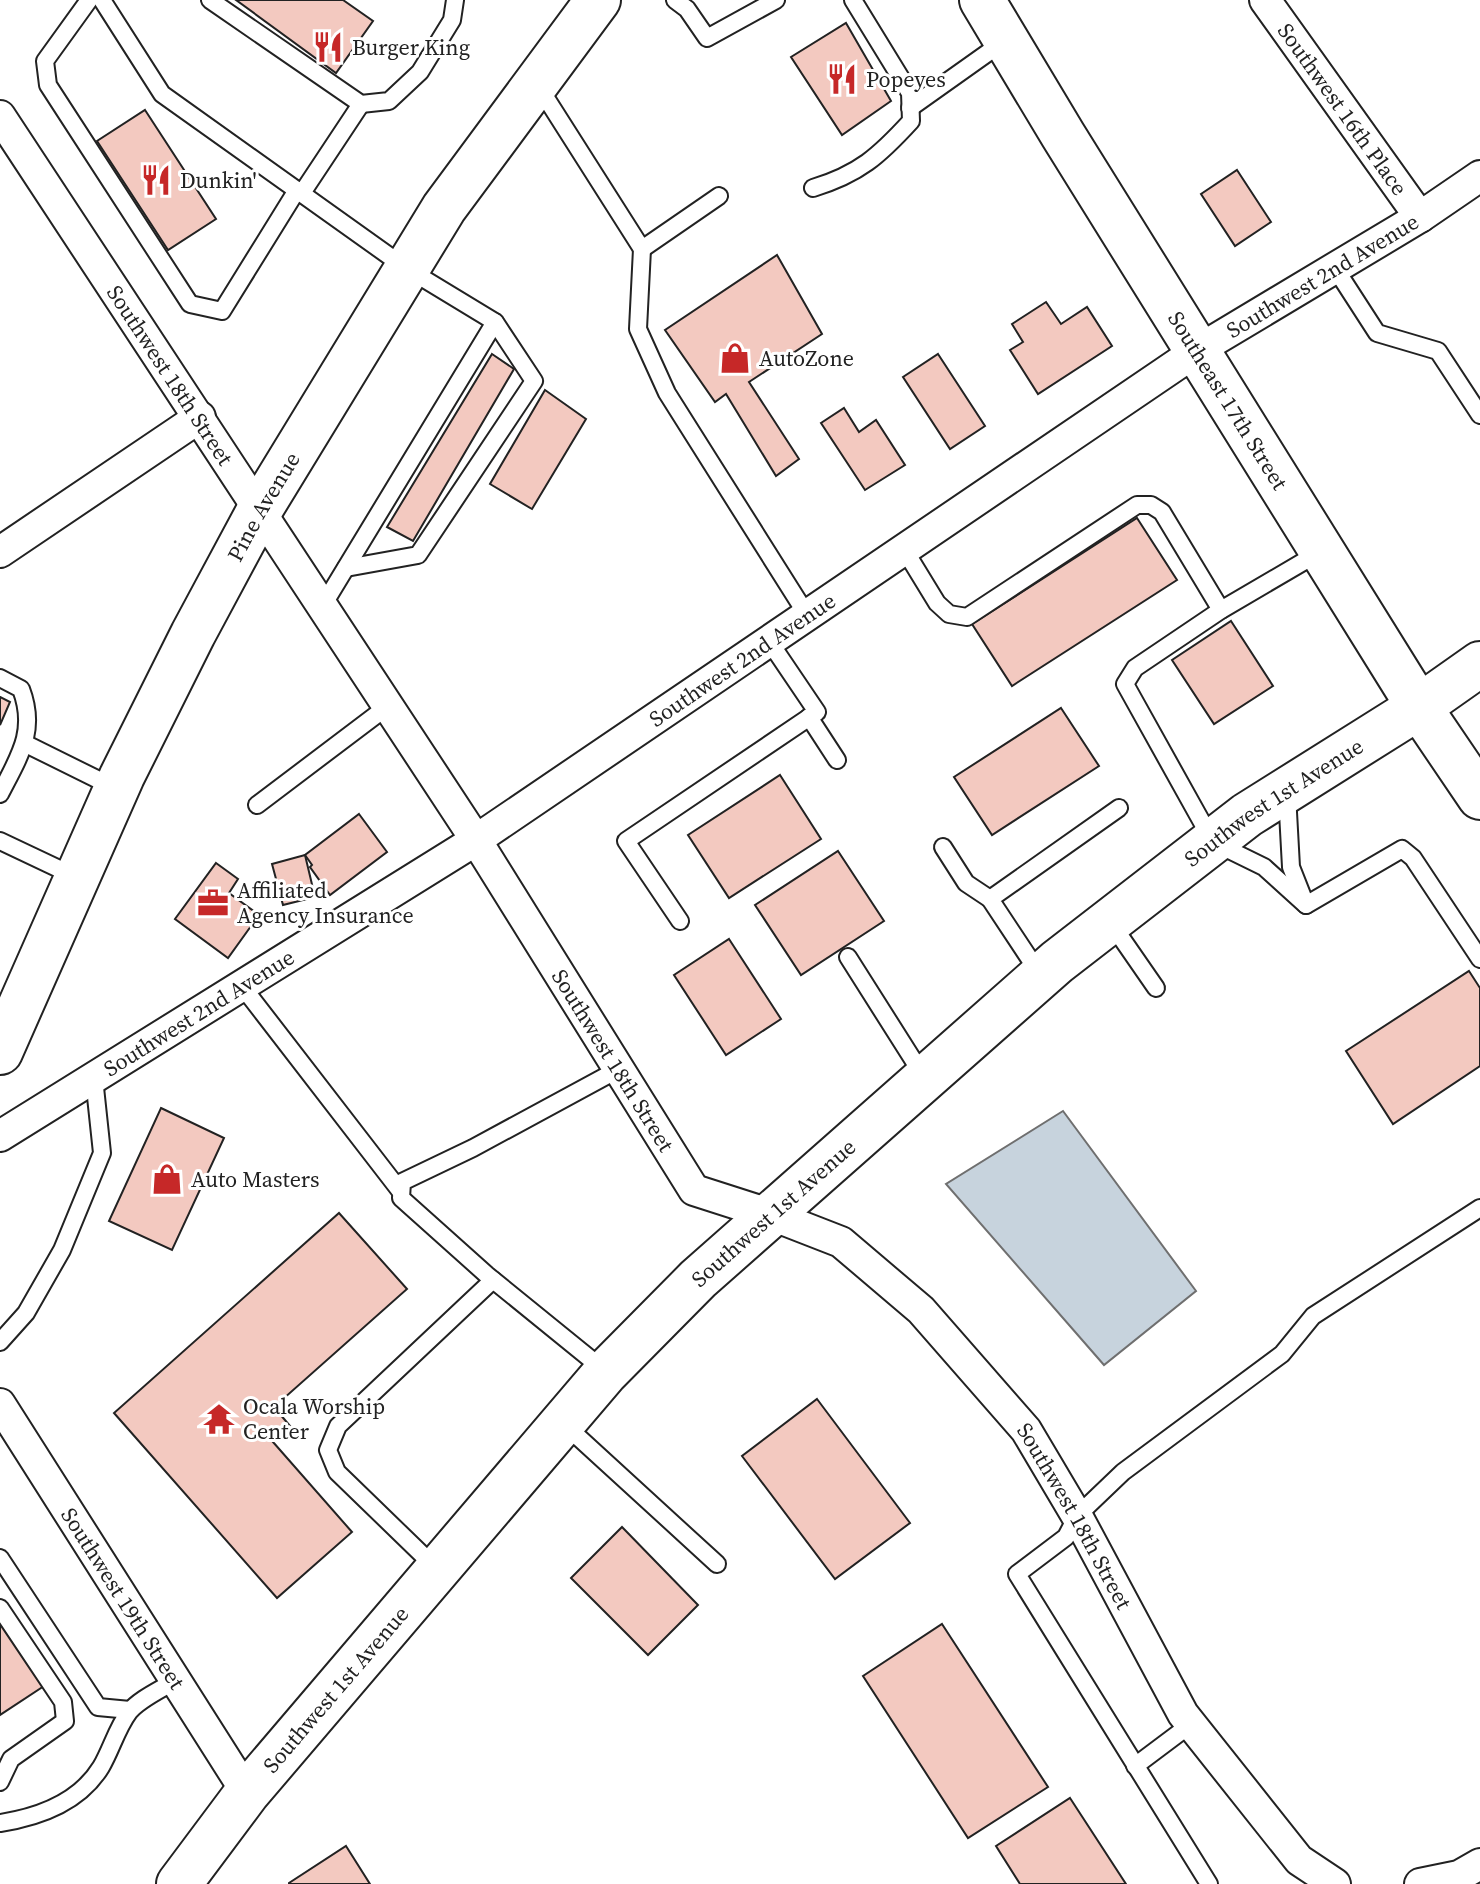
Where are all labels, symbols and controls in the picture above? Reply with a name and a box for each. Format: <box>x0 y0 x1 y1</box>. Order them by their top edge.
street label: Southwest 16th Place <box>1271 17 1415 201</box>
restaurant icon: Burger King <box>311 30 345 64</box>
place label: Burger King <box>352 32 470 62</box>
restaurant icon: Popeyes <box>825 62 859 96</box>
place label: Popeyes <box>866 64 946 94</box>
restaurant icon: Dunkin' <box>139 163 173 197</box>
place label: Dunkin' <box>180 165 257 195</box>
street label: Southwest 2nd Avenue <box>1220 206 1424 345</box>
street label: Southwest 18th Street <box>100 279 241 472</box>
street label: Southeast 17th Street <box>1161 305 1295 496</box>
shop icon: AutoZone <box>718 341 752 375</box>
place label: AutoZone <box>759 343 854 373</box>
street label: Pine Avenue <box>220 446 307 567</box>
street label: Southwest 2nd Avenue <box>643 585 841 733</box>
street label: Southwest 1st Avenue <box>1178 731 1369 873</box>
place label: Affiliated Agency Insurance <box>237 875 414 930</box>
office icon: Affiliated Agency Insurance <box>196 886 230 920</box>
street label: Southwest 2nd Avenue <box>98 942 300 1083</box>
street label: Southwest 18th Street <box>545 963 682 1158</box>
street label: Southwest 1st Avenue <box>684 1132 862 1293</box>
shop icon: Auto Masters <box>150 1162 184 1196</box>
place label: Auto Masters <box>191 1164 319 1194</box>
place label: Ocala Worship Center <box>243 1391 385 1446</box>
temple icon: Ocala Worship Center <box>202 1402 236 1436</box>
street label: Southwest 18th Street <box>1011 1416 1140 1615</box>
street label: Southwest 19th Street <box>54 1502 193 1695</box>
street label: Southwest 1st Avenue <box>256 1599 415 1779</box>

